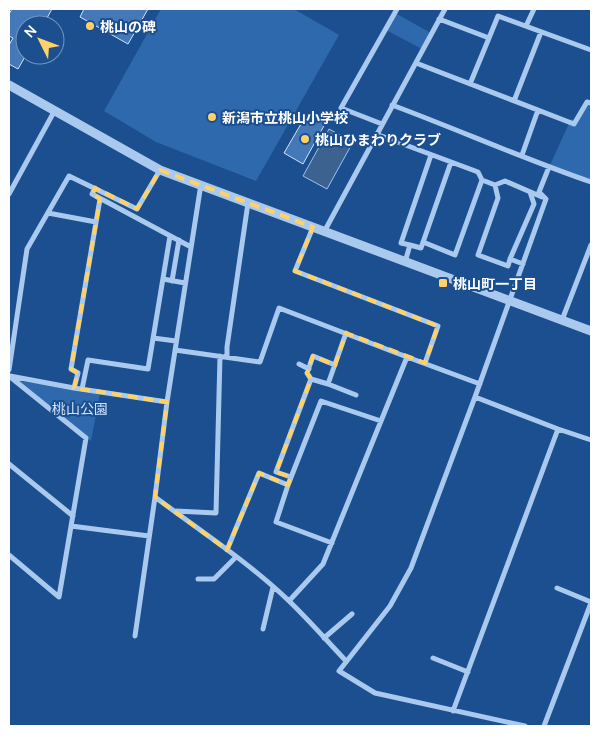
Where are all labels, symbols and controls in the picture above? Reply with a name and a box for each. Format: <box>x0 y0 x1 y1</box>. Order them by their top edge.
north arrow <box>15 15 65 65</box>
place label: 桃山の碑 <box>100 17 156 36</box>
marker: 桃山の碑 <box>84 20 96 32</box>
text: N <box>20 21 40 41</box>
place label: 新潟市立桃山小学校 <box>222 108 348 127</box>
marker: 新潟市立桃山小学校 <box>206 111 218 123</box>
place label: 桃山ひまわりクラブ <box>315 130 441 149</box>
marker: 桃山ひまわりクラブ <box>299 133 311 145</box>
place label: 桃山町一丁目 <box>453 274 537 293</box>
marker: 桃山町一丁目 <box>437 277 449 289</box>
park label: 桃山公園 <box>52 399 108 418</box>

